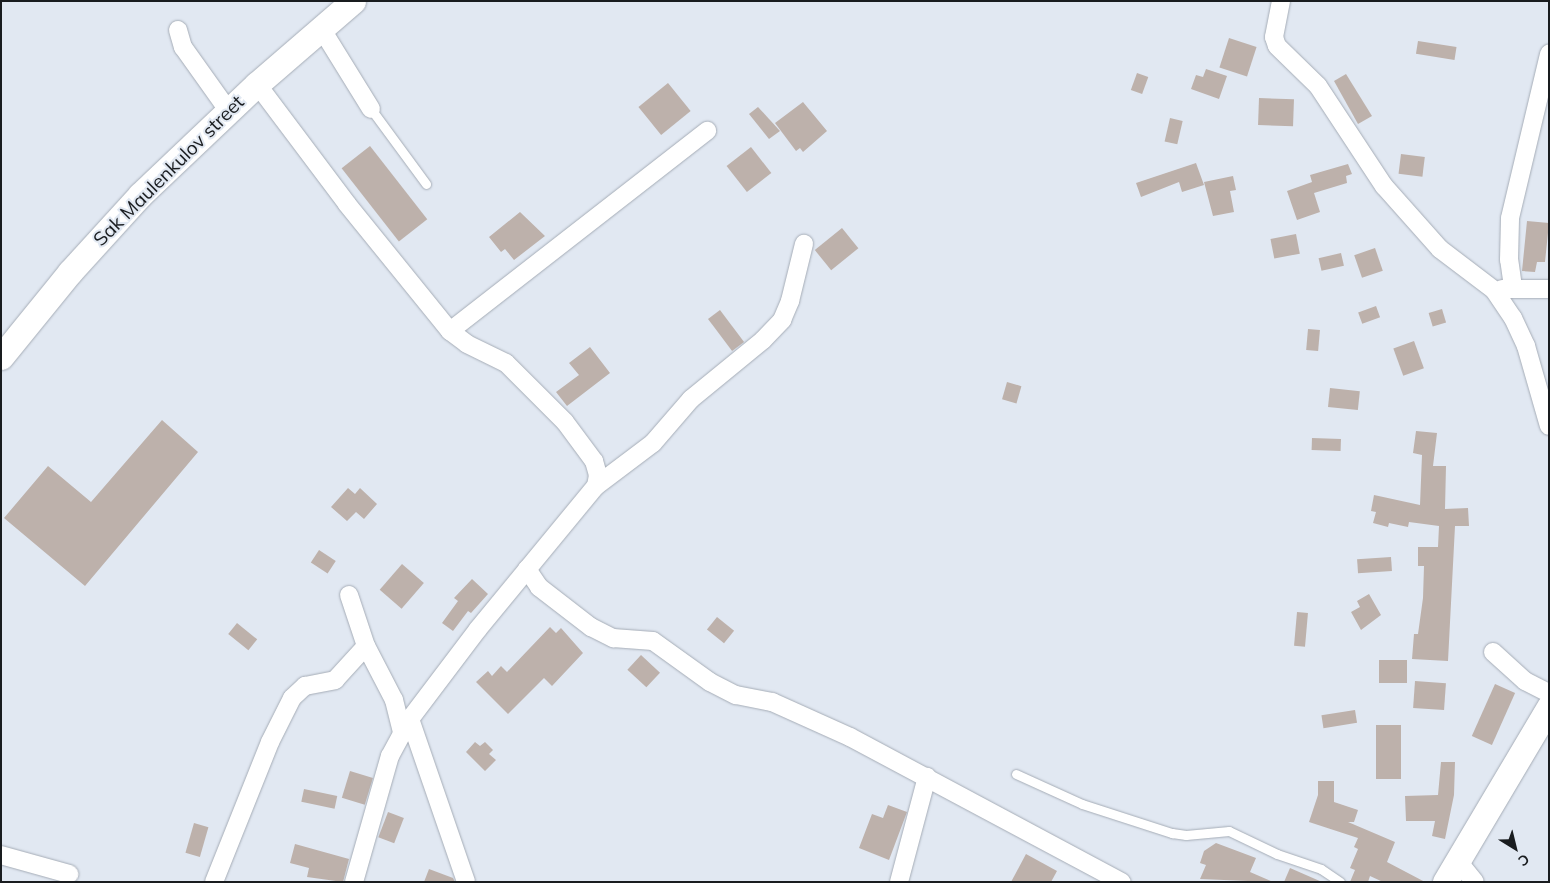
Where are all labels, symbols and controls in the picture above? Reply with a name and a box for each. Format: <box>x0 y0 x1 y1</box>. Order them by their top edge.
street label: Sak Maulenkulov street <box>89 91 249 251</box>
north arrow <box>1490 823 1540 873</box>
text: С <box>1515 850 1533 870</box>

